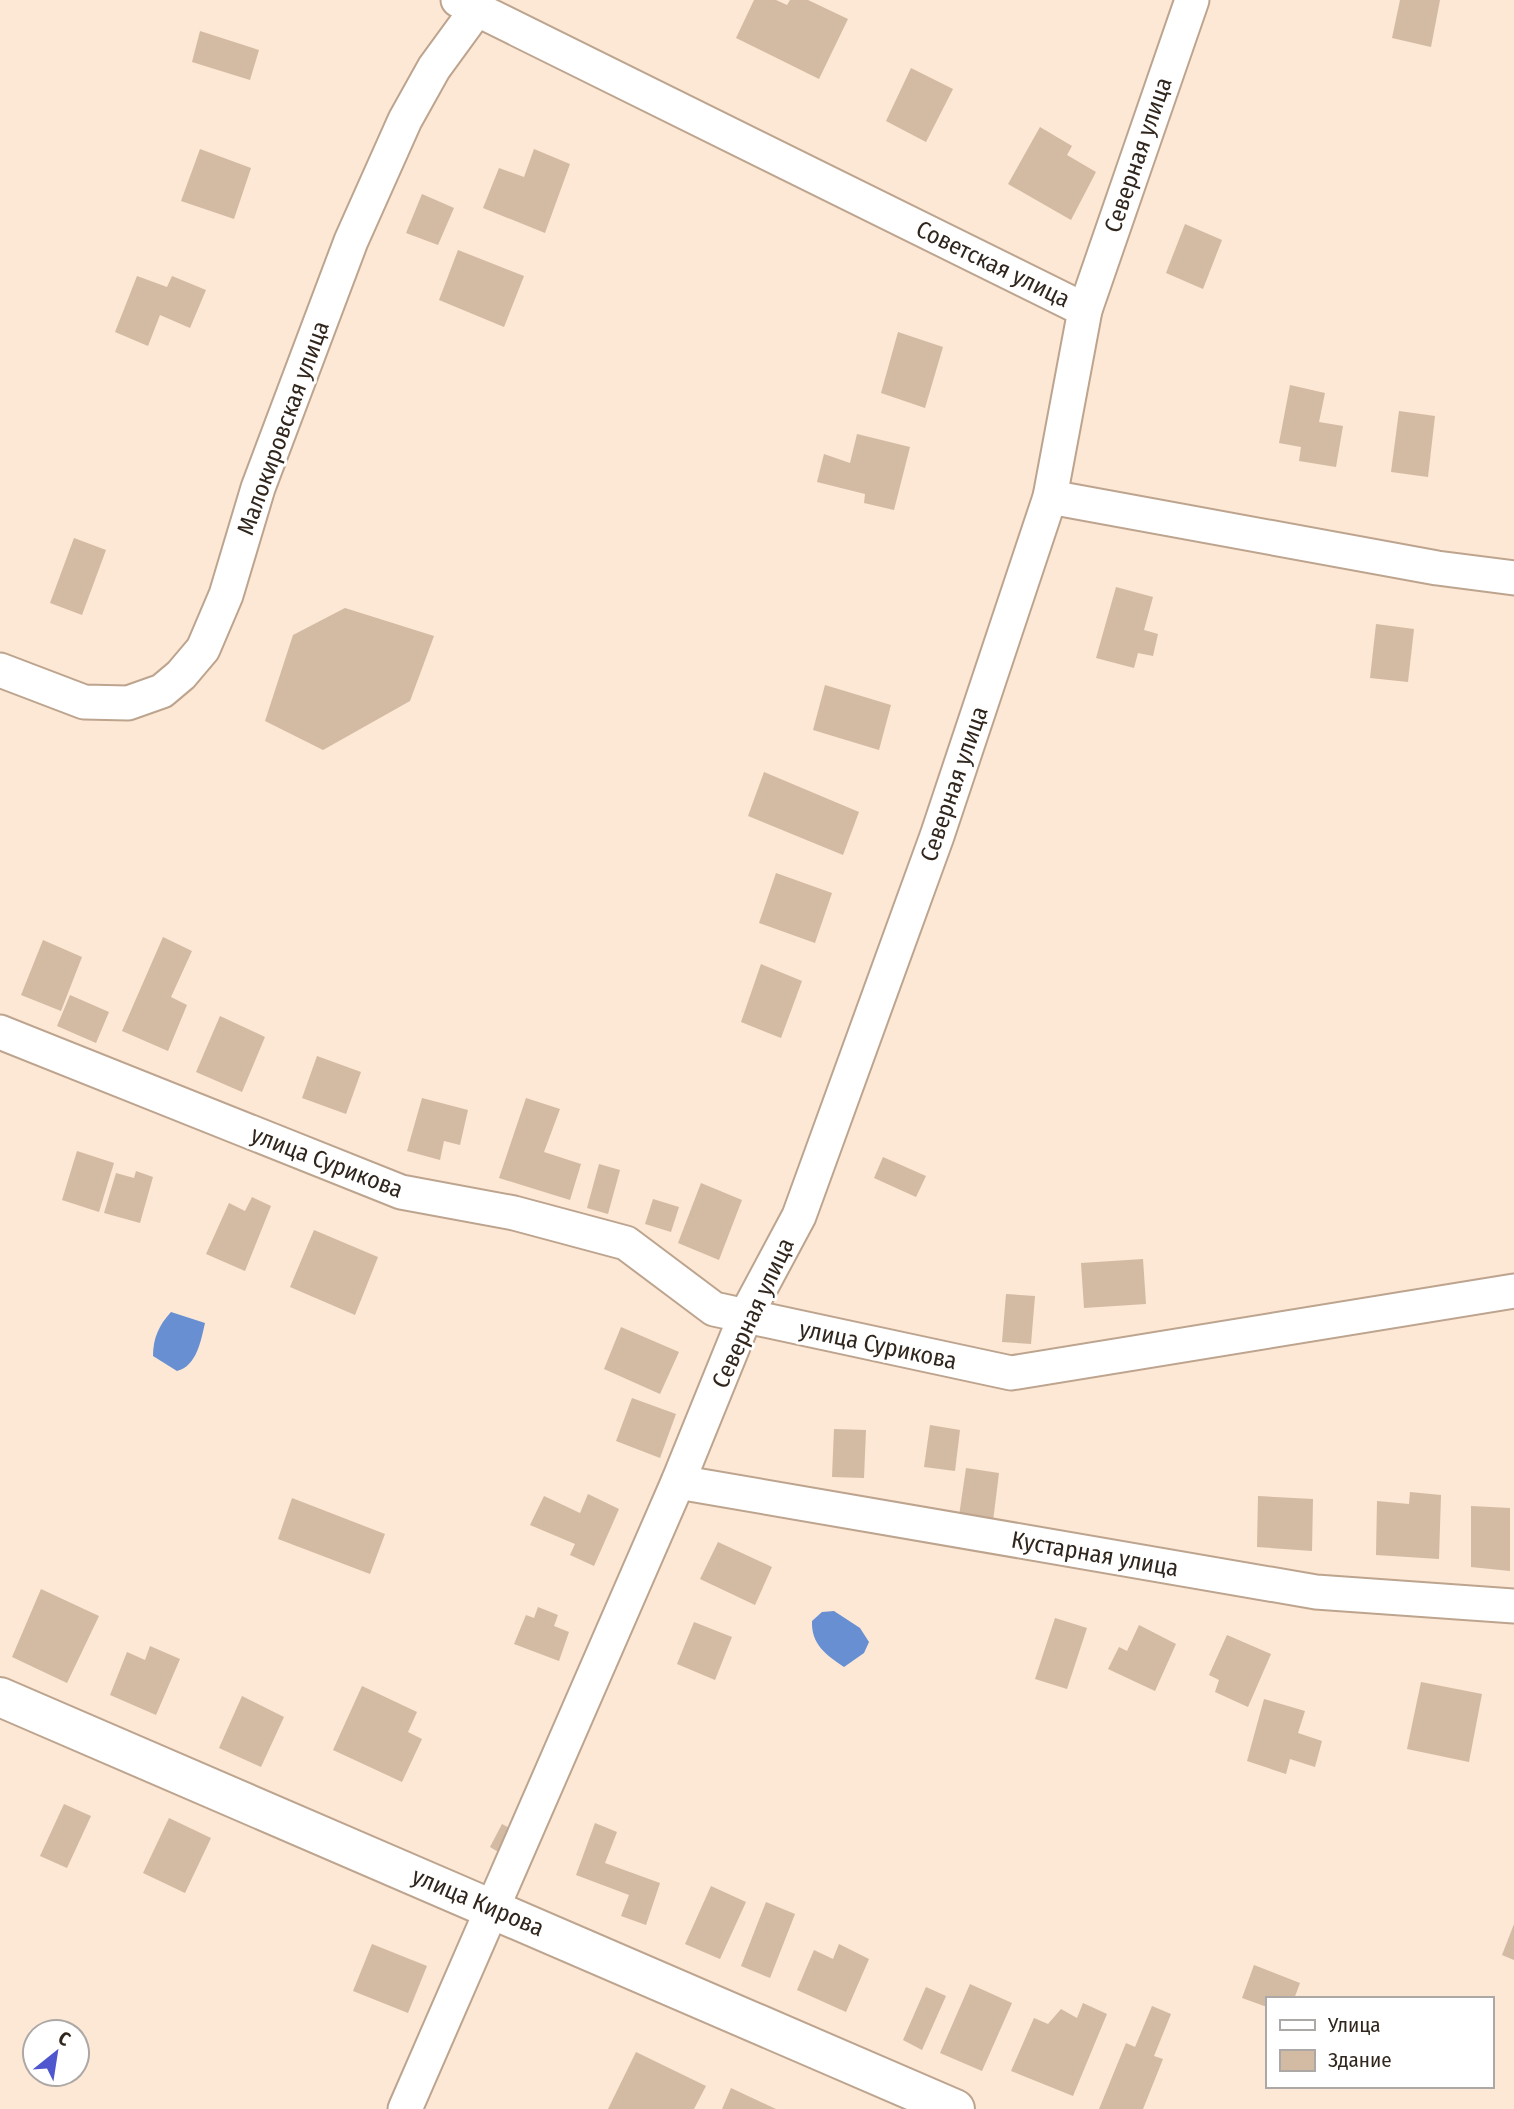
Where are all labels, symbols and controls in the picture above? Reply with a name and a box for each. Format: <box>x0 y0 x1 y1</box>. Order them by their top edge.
street label: Северная улица <box>1098 74 1178 236</box>
street label: Советская улица <box>912 215 1074 313</box>
street label: Малокировская улица <box>231 317 335 539</box>
street label: Северная улица <box>914 703 994 865</box>
street label: улица Сурикова <box>247 1120 407 1204</box>
street label: Северная улица <box>706 1233 800 1393</box>
street label: улица Сурикова <box>797 1315 959 1375</box>
street label: Кустарная улица <box>1009 1526 1181 1582</box>
street label: улица Кирова <box>408 1862 548 1942</box>
legend <box>1266 1997 1493 2088</box>
text: Улица <box>1327 2012 1381 2038</box>
north arrow <box>21 2018 91 2088</box>
text: С <box>54 2026 74 2051</box>
text: Здание <box>1328 2047 1392 2073</box>

